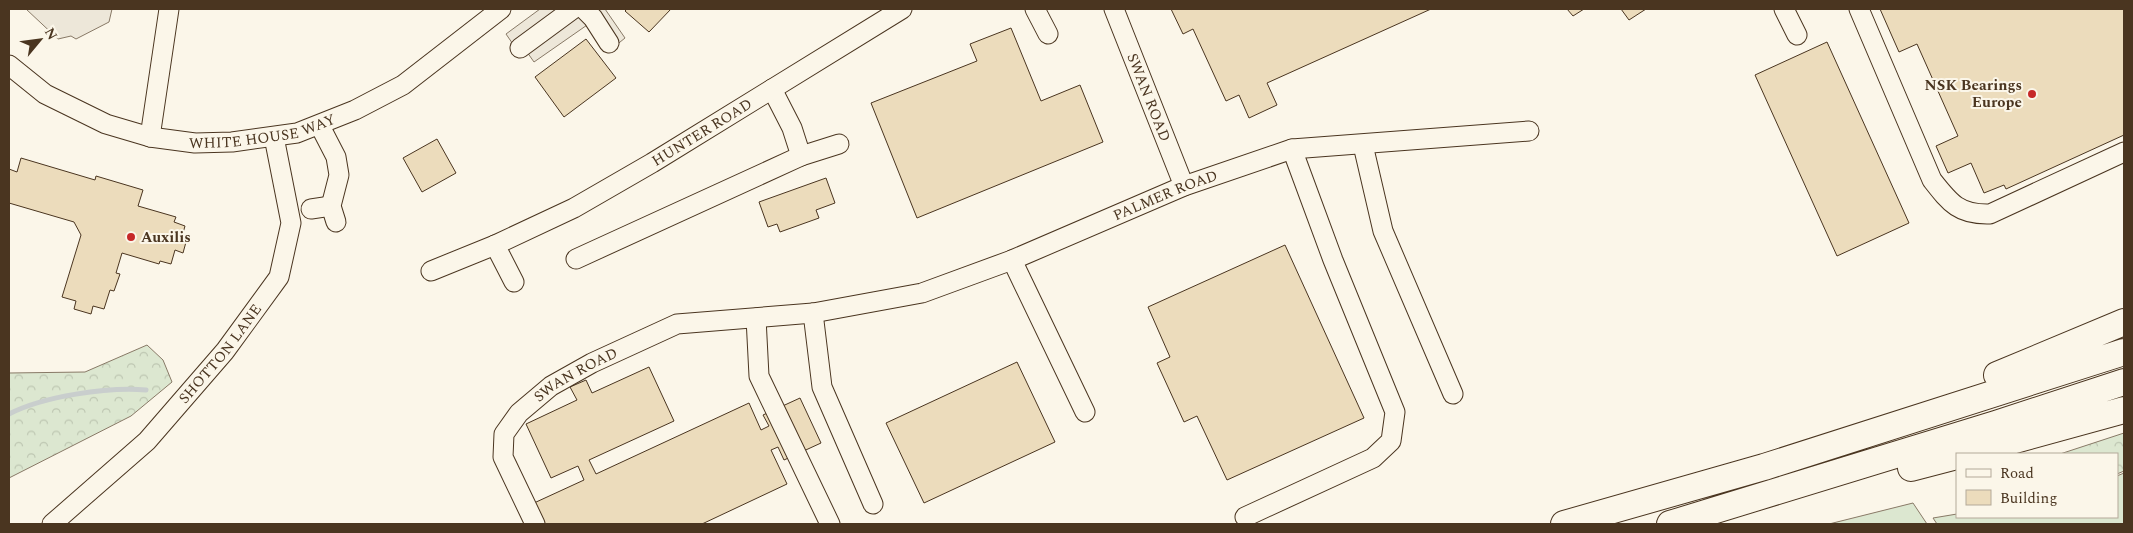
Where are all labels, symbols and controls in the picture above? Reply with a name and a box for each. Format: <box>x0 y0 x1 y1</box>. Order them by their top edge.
north arrow <box>15 15 65 65</box>
text: N <box>39 24 63 44</box>
street label: SWAN ROAD <box>1121 50 1176 145</box>
place label: NSK Bearings Europe <box>1925 74 2022 114</box>
marker: NSK Bearings Europe <box>2026 88 2038 100</box>
street label: HUNTER ROAD <box>647 93 757 172</box>
street label: WHITE HOUSE WAY <box>189 108 339 155</box>
street label: PALMER ROAD <box>1109 164 1221 227</box>
place label: Auxilis <box>141 226 191 249</box>
marker: Auxilis <box>125 231 137 243</box>
street label: SHOTTON LANE <box>173 299 268 409</box>
street label: SWAN ROAD <box>529 342 621 408</box>
legend <box>1956 453 2118 518</box>
text: Road <box>2000 462 2034 485</box>
text: Building <box>2000 487 2057 510</box>

